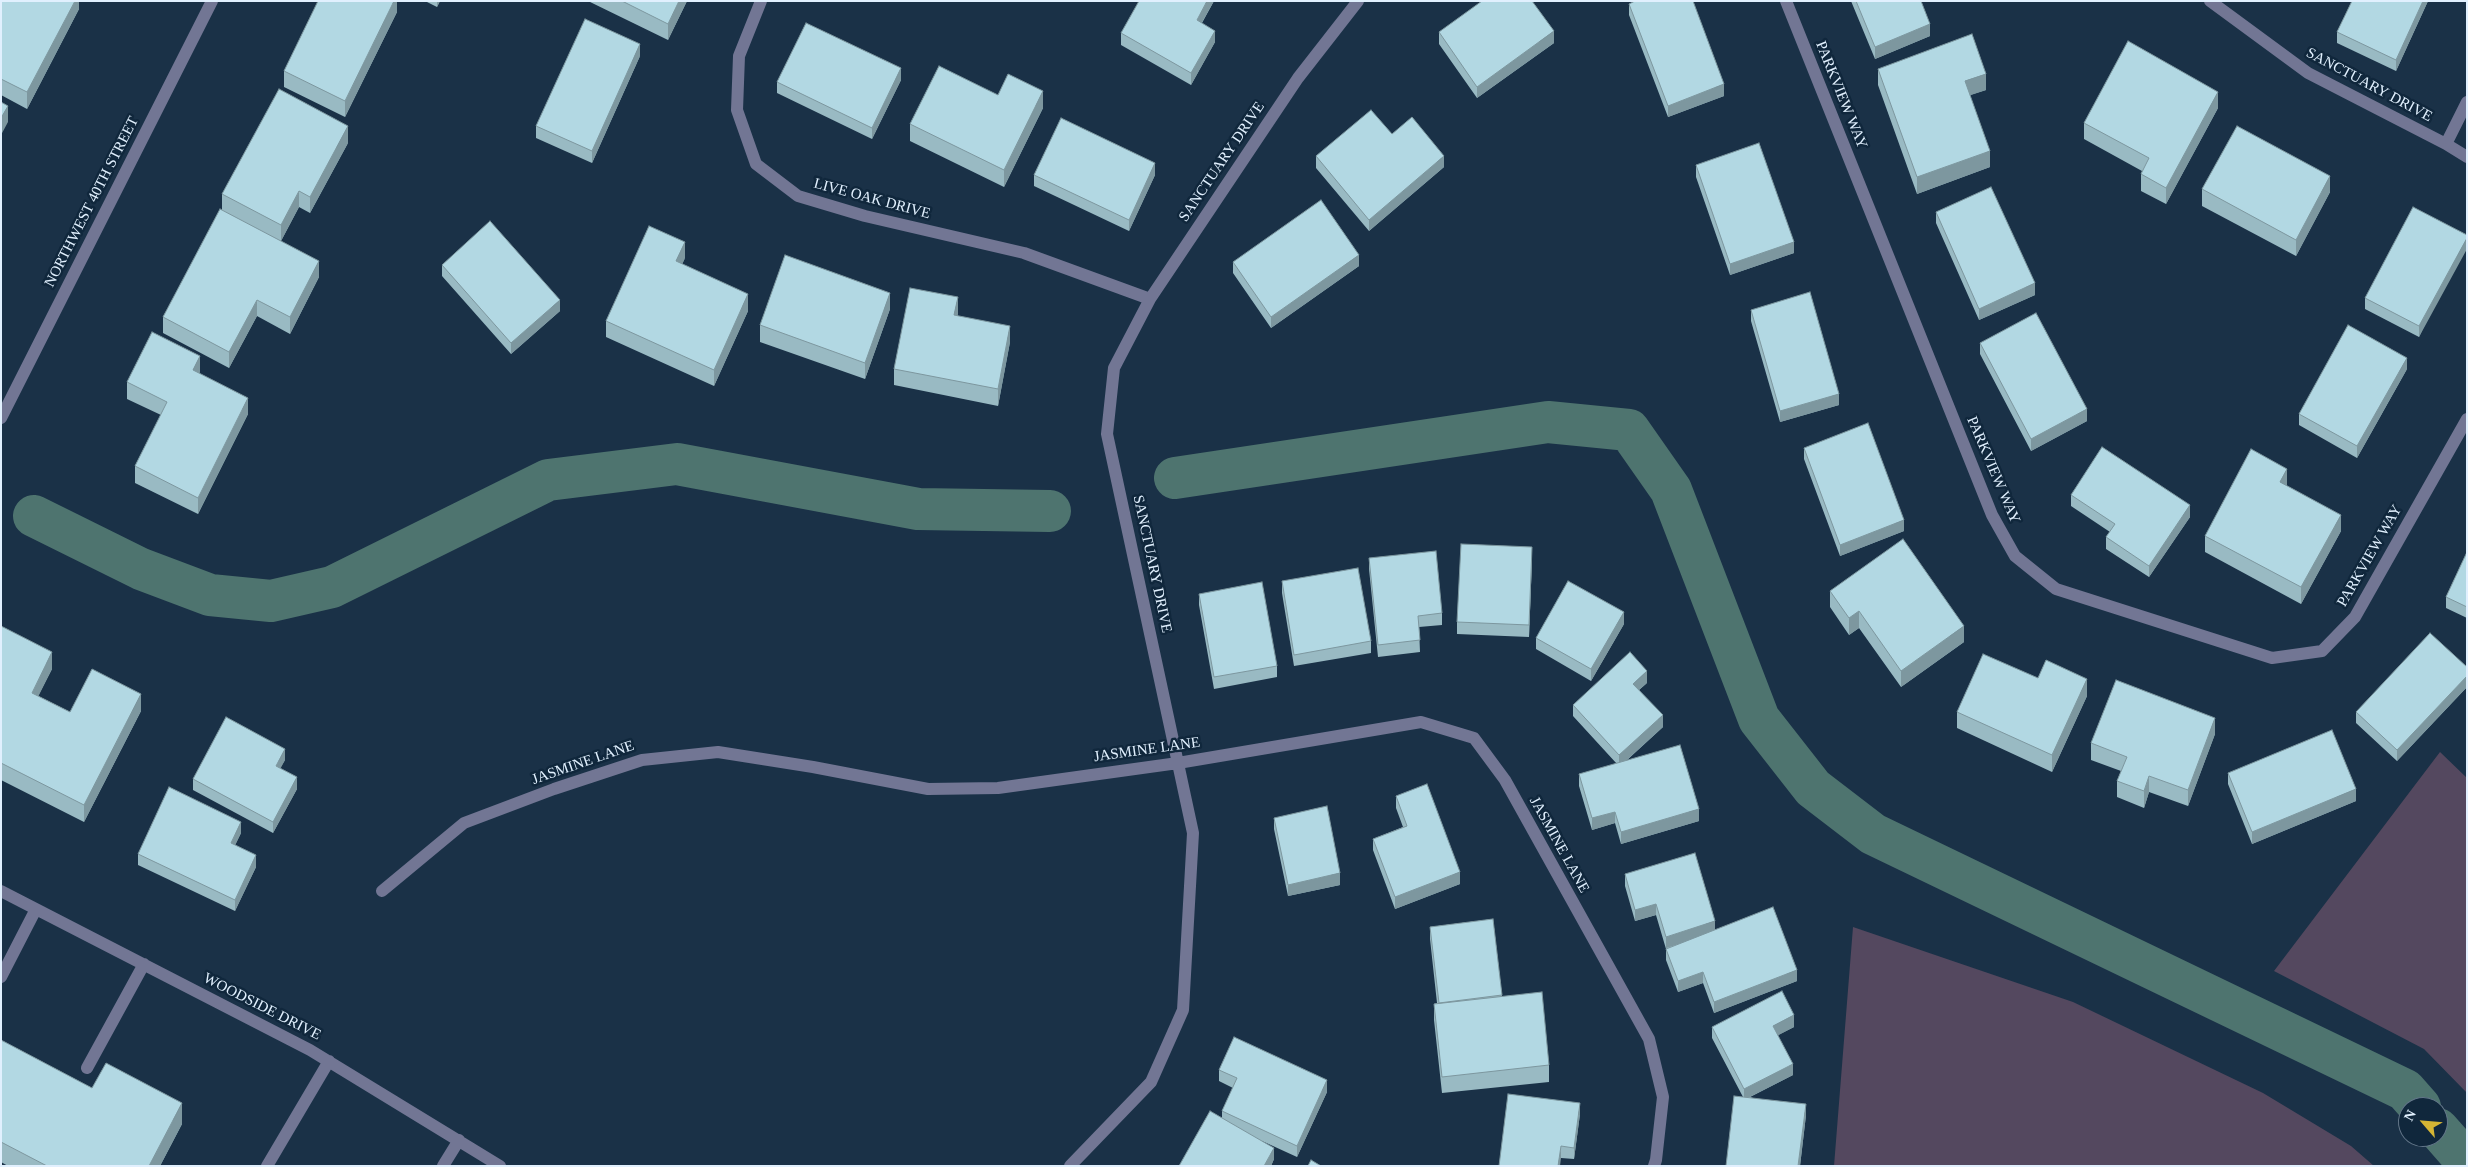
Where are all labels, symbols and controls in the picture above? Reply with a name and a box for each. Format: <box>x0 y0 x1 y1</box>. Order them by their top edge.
street label: PARKVIEW WAY <box>1811 39 1871 151</box>
street label: SANCTUARY DRIVE <box>2303 44 2435 126</box>
street label: SANCTUARY DRIVE <box>1175 99 1269 225</box>
street label: NORTHWEST 40TH STREET <box>41 114 143 290</box>
street label: LIVE OAK DRIVE <box>812 175 932 223</box>
street label: PARKVIEW WAY <box>1962 414 2024 526</box>
street label: SANCTUARY DRIVE <box>1129 493 1175 635</box>
street label: PARKVIEW WAY <box>2334 502 2406 610</box>
street label: JASMINE LANE <box>1093 734 1201 766</box>
street label: JASMINE LANE <box>529 737 637 789</box>
street label: JASMINE LANE <box>1525 794 1593 896</box>
street label: WOODSIDE DRIVE <box>200 970 324 1044</box>
north arrow <box>2398 1097 2448 1147</box>
text: N <box>2401 1108 2419 1123</box>

